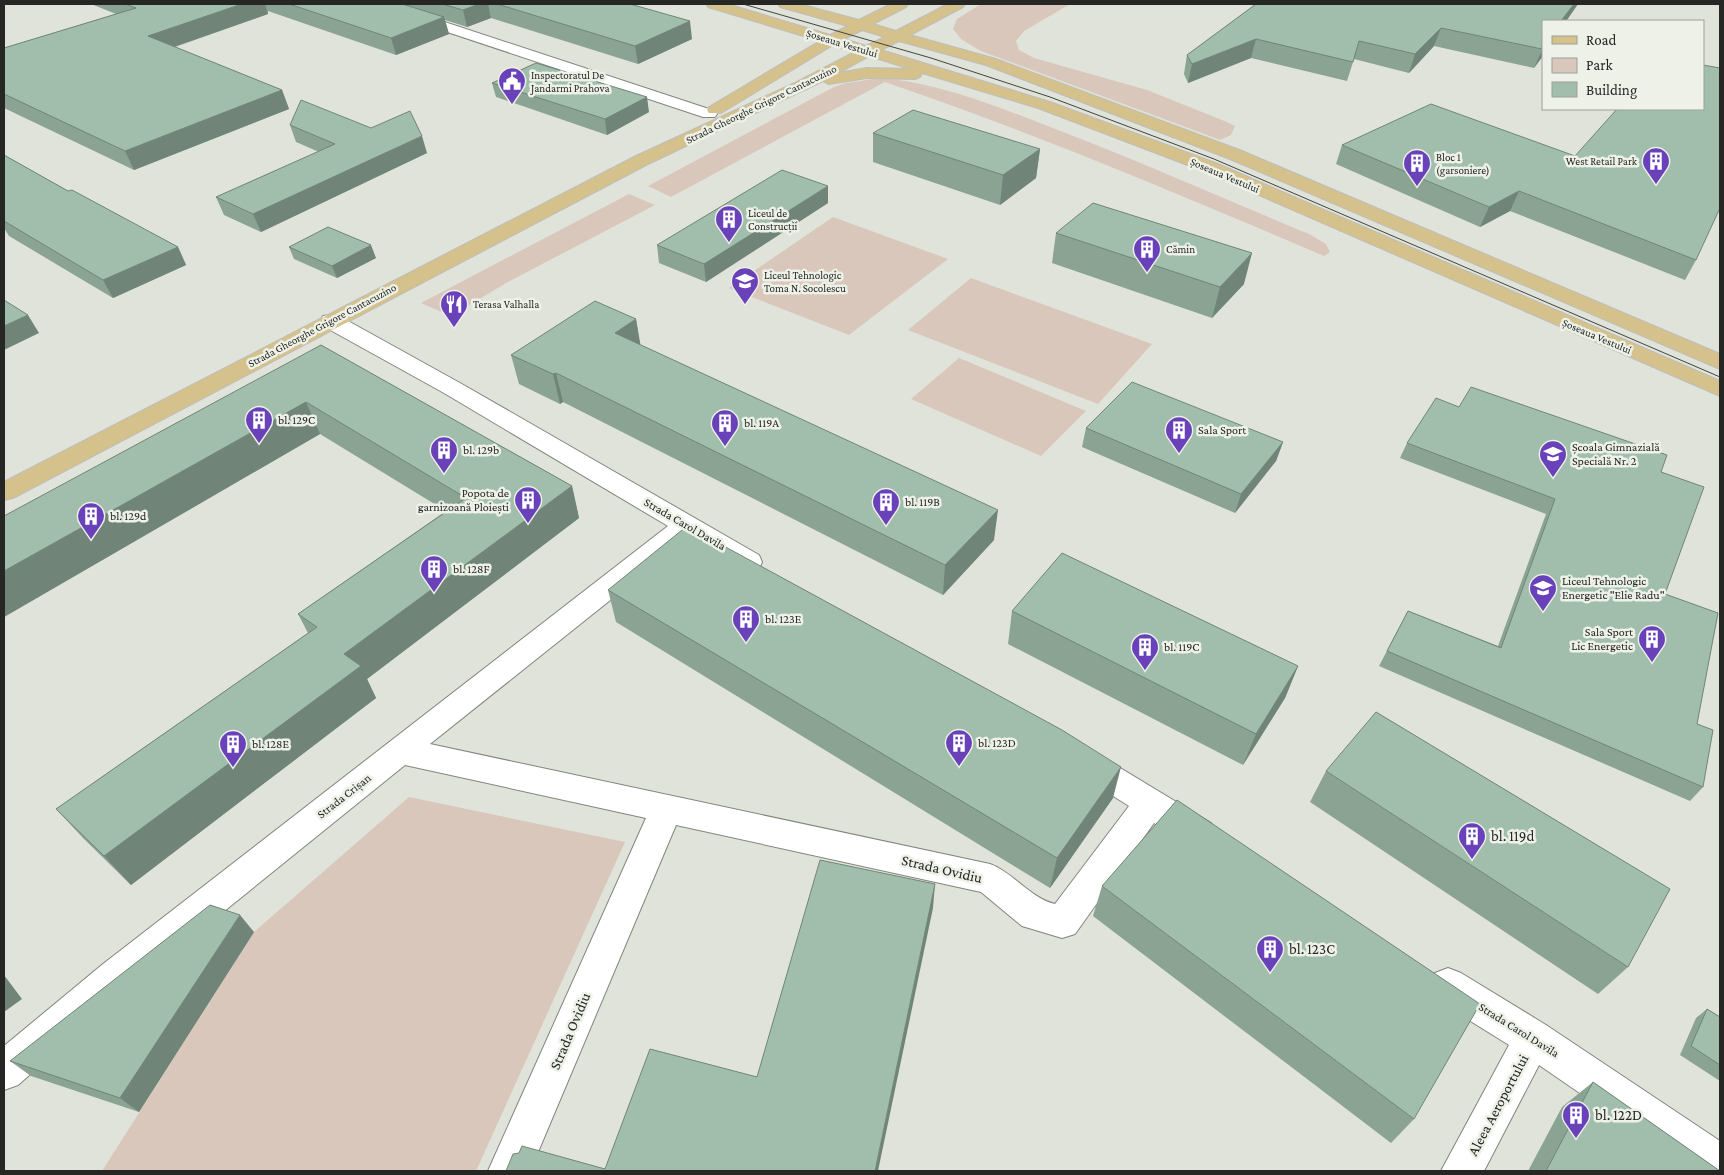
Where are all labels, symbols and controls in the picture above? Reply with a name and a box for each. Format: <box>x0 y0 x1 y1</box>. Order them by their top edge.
legend <box>1542 20 1704 110</box>
street label: Șoseaua Vestului <box>804 26 879 61</box>
text: Road <box>1586 32 1617 48</box>
text: Park <box>1586 57 1613 73</box>
street label: Strada Gheorghe Grigore Cantacuzino <box>684 62 839 147</box>
public building icon: Inspectoratul De Jandarmi Prahova <box>497 66 527 105</box>
place label: Inspectoratul De Jandarmi Prahova <box>530 69 610 95</box>
text: Building <box>1586 82 1637 99</box>
building icon: West Retail Park <box>1641 146 1671 185</box>
building icon: Bloc 1 (garsoniere) <box>1402 148 1432 187</box>
place label: Bloc 1 (garsoniere) <box>1436 151 1490 177</box>
street label: Șoseaua Vestului <box>1188 155 1261 197</box>
place label: West Retail Park <box>1566 155 1638 167</box>
building icon: Liceul de Construcții <box>714 204 744 243</box>
place label: Liceul de Construcții <box>748 207 798 234</box>
building icon: Cămin <box>1132 234 1162 273</box>
place label: Cămin <box>1166 243 1195 255</box>
school or university icon: Liceul Tehnologic Toma N. Socolescu <box>730 266 760 305</box>
place label: Liceul Tehnologic Toma N. Socolescu <box>764 269 846 294</box>
street label: Strada Gheorghe Grigore Cantacuzino <box>246 280 399 370</box>
restaurant icon: Terasa Valhalla <box>439 289 469 328</box>
place label: Terasa Valhalla <box>473 298 539 310</box>
street label: Șoseaua Vestului <box>1560 316 1633 358</box>
building icon: bl. 129C <box>244 405 274 444</box>
building icon: bl. 119A <box>710 408 740 447</box>
place label: bl. 129C <box>278 413 315 427</box>
building icon: Sala Sport <box>1164 415 1194 454</box>
place label: bl. 119A <box>744 416 779 430</box>
place label: Sala Sport <box>1198 423 1247 437</box>
building icon: bl. 129b <box>429 435 459 474</box>
school or university icon: Școala Gimnazială Specială Nr. 2 <box>1538 439 1568 478</box>
place label: Școala Gimnazială Specială Nr. 2 <box>1572 440 1660 468</box>
place label: bl. 129b <box>463 443 499 457</box>
building icon: Popota de garnizoană Ploiești <box>513 485 543 524</box>
place label: Popota de garnizoană Ploiești <box>418 486 509 515</box>
building icon: bl. 119B <box>871 487 901 526</box>
street label: Strada Carol Davila <box>642 495 729 553</box>
place label: bl. 119B <box>905 495 940 509</box>
building icon: bl. 129d <box>76 501 106 540</box>
place label: bl. 129d <box>110 509 147 523</box>
building icon: bl. 128F <box>419 554 449 593</box>
place label: bl. 128F <box>453 562 489 576</box>
school or university icon: Liceul Tehnologic Energetic "Elie Radu" <box>1528 573 1558 612</box>
place label: Liceul Tehnologic Energetic "Elie Radu" <box>1562 574 1665 602</box>
building icon: bl. 123E <box>731 604 761 643</box>
place label: bl. 123E <box>765 612 802 626</box>
building icon: Sala Sport Lic Energetic <box>1637 624 1667 663</box>
place label: Sala Sport Lic Energetic <box>1571 625 1634 653</box>
building icon: bl. 119C <box>1130 632 1160 671</box>
place label: bl. 119C <box>1164 640 1199 654</box>
building icon: bl. 123D <box>944 728 974 767</box>
building icon: bl. 128E <box>218 729 248 768</box>
place label: bl. 123D <box>978 736 1016 750</box>
place label: bl. 128E <box>252 737 289 751</box>
street label: Strada Crișan <box>314 770 375 822</box>
building icon: bl. 119d <box>1457 821 1487 860</box>
place label: bl. 119d <box>1491 828 1534 844</box>
street label: Strada Ovidiu <box>900 852 984 886</box>
building icon: bl. 123C <box>1255 934 1285 973</box>
place label: bl. 123C <box>1289 941 1335 957</box>
street label: Strada Ovidiu <box>547 990 593 1072</box>
street label: Strada Carol Davila <box>1476 1000 1562 1061</box>
street label: Aleea Aeroportului <box>1465 1052 1532 1159</box>
building icon: bl. 122D <box>1561 1100 1591 1139</box>
place label: bl. 122D <box>1595 1107 1642 1123</box>

